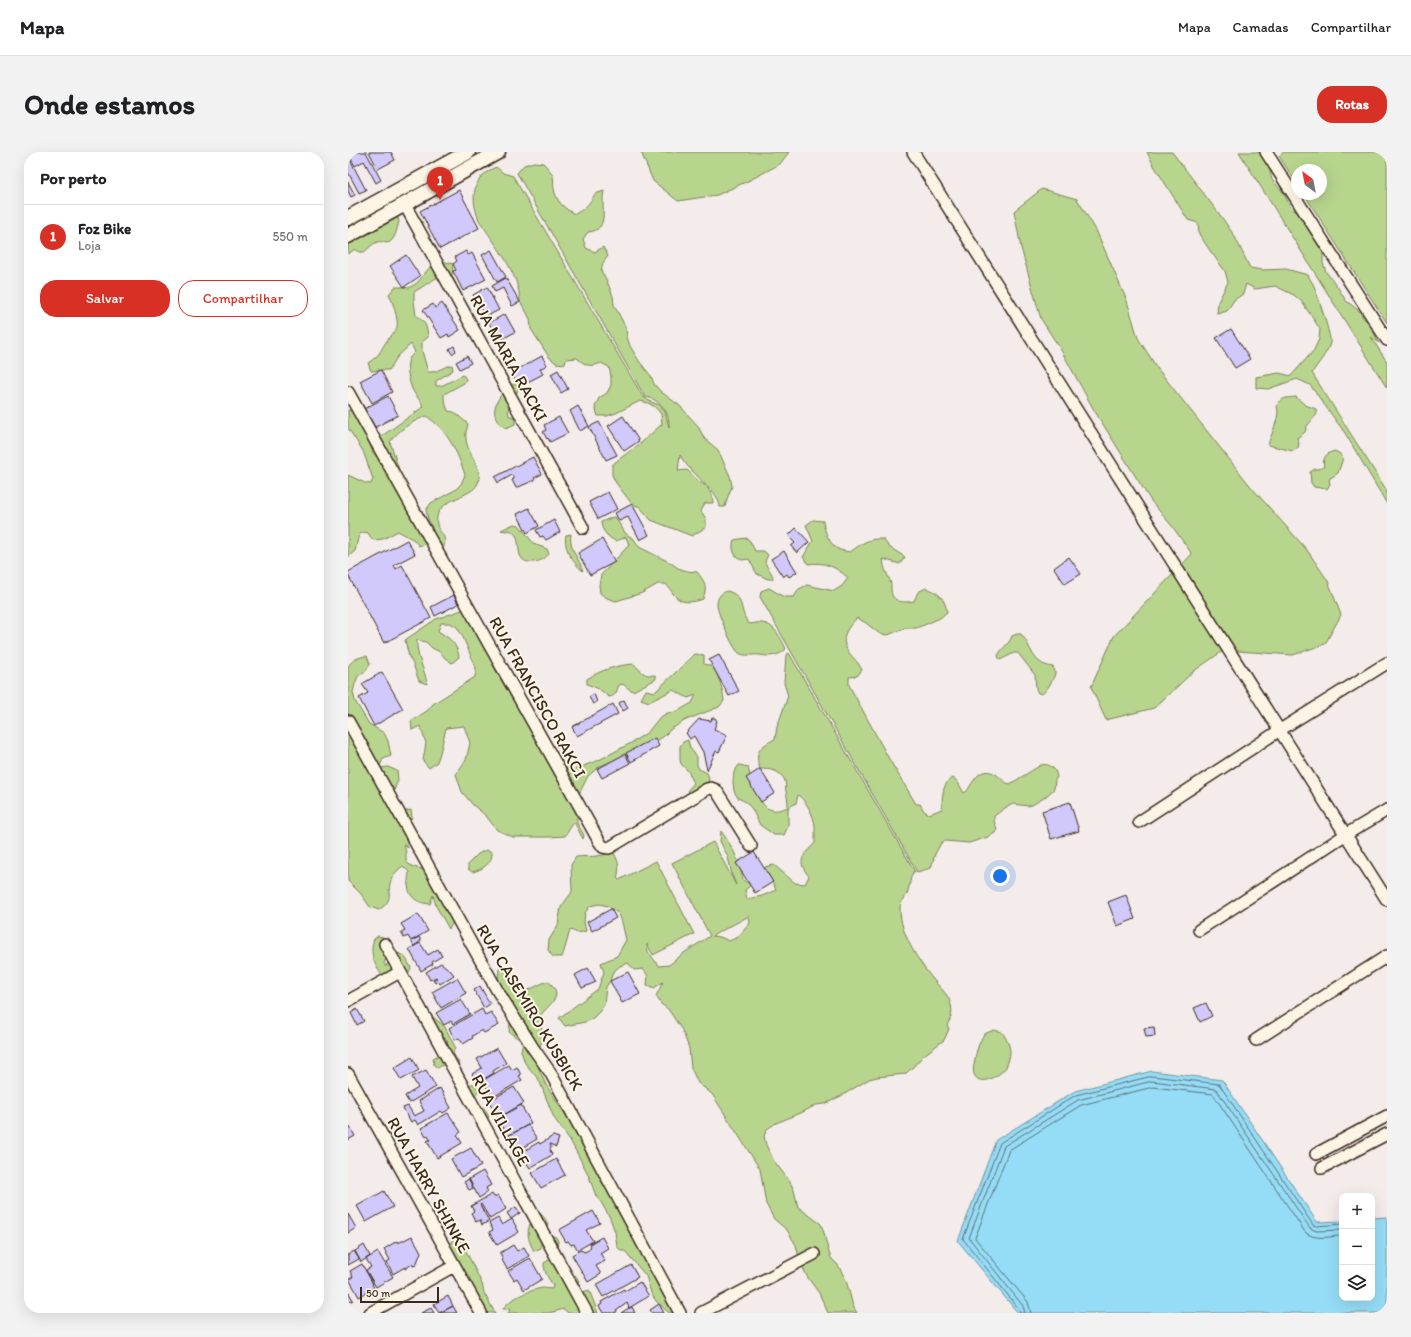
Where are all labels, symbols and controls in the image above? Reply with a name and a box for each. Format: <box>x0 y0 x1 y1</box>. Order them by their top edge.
text: Mapa <box>20 16 64 39</box>
text: Mapa <box>1178 19 1211 36</box>
text: Camadas <box>1233 19 1289 36</box>
text: Compartilhar <box>1311 19 1391 36</box>
button: Rotas <box>1317 86 1387 123</box>
text: Onde estamos <box>24 87 195 121</box>
north arrow <box>1291 164 1327 200</box>
pin: 1 <box>427 167 453 200</box>
text: Por perto <box>40 168 107 188</box>
text: Foz Bike <box>78 220 131 238</box>
text: 1 <box>50 229 56 244</box>
text: 550 m <box>272 229 308 244</box>
text: Loja <box>78 238 101 253</box>
button: Salvar <box>40 280 170 317</box>
button: Compartilhar <box>178 280 308 317</box>
street label: RUA MARIA RACKI <box>466 291 552 425</box>
street label: RUA FRANCISCO RAKCI <box>485 613 591 781</box>
your location <box>990 866 1010 886</box>
street label: RUA CASEMIRO KUSBICK <box>472 920 588 1094</box>
street label: RUA VILLAGE <box>468 1071 534 1169</box>
street label: RUA HARRY SHINKE <box>383 1113 475 1257</box>
map controls <box>1339 1193 1375 1301</box>
button: + <box>1339 1193 1375 1229</box>
button: − <box>1339 1229 1375 1265</box>
button: layers <box>1339 1265 1375 1301</box>
scale bar <box>360 1285 439 1304</box>
text: 50 m <box>366 1287 390 1300</box>

